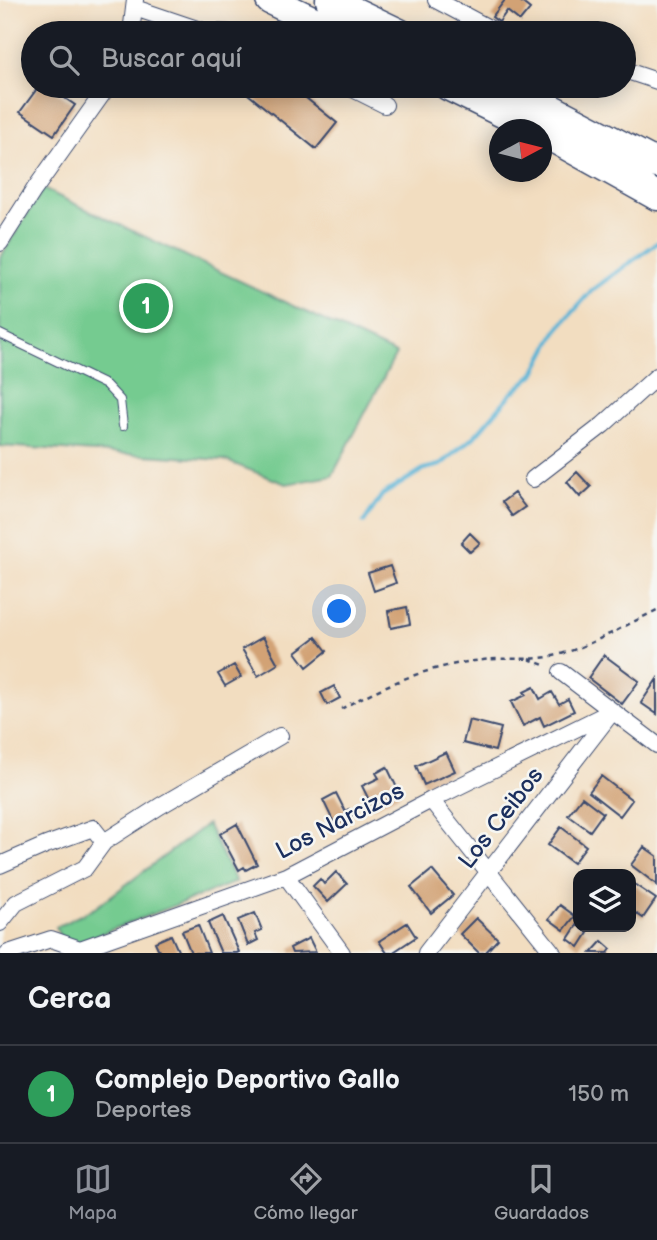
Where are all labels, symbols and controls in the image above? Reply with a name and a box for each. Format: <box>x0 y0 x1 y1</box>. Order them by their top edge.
search box <box>21 21 636 98</box>
icon: search <box>45 41 83 79</box>
text: Buscar aquí <box>101 44 242 75</box>
north arrow <box>489 119 552 182</box>
pin: 1 <box>123 280 169 332</box>
your location <box>322 594 356 628</box>
street label: Los Ceibos <box>452 761 550 875</box>
street label: Los Narcizos <box>271 776 409 866</box>
map controls <box>573 869 636 932</box>
button: layers <box>573 869 636 932</box>
text: Cerca <box>28 981 111 1017</box>
text: Complejo Deportivo Gallo <box>95 1065 400 1096</box>
text: 1 <box>46 1080 56 1108</box>
text: 150 m <box>568 1080 629 1108</box>
text: Deportes <box>95 1096 191 1124</box>
tab: Mapa <box>68 1160 117 1225</box>
tab: Cómo llegar <box>253 1160 358 1225</box>
tab: Guardados <box>494 1160 589 1225</box>

